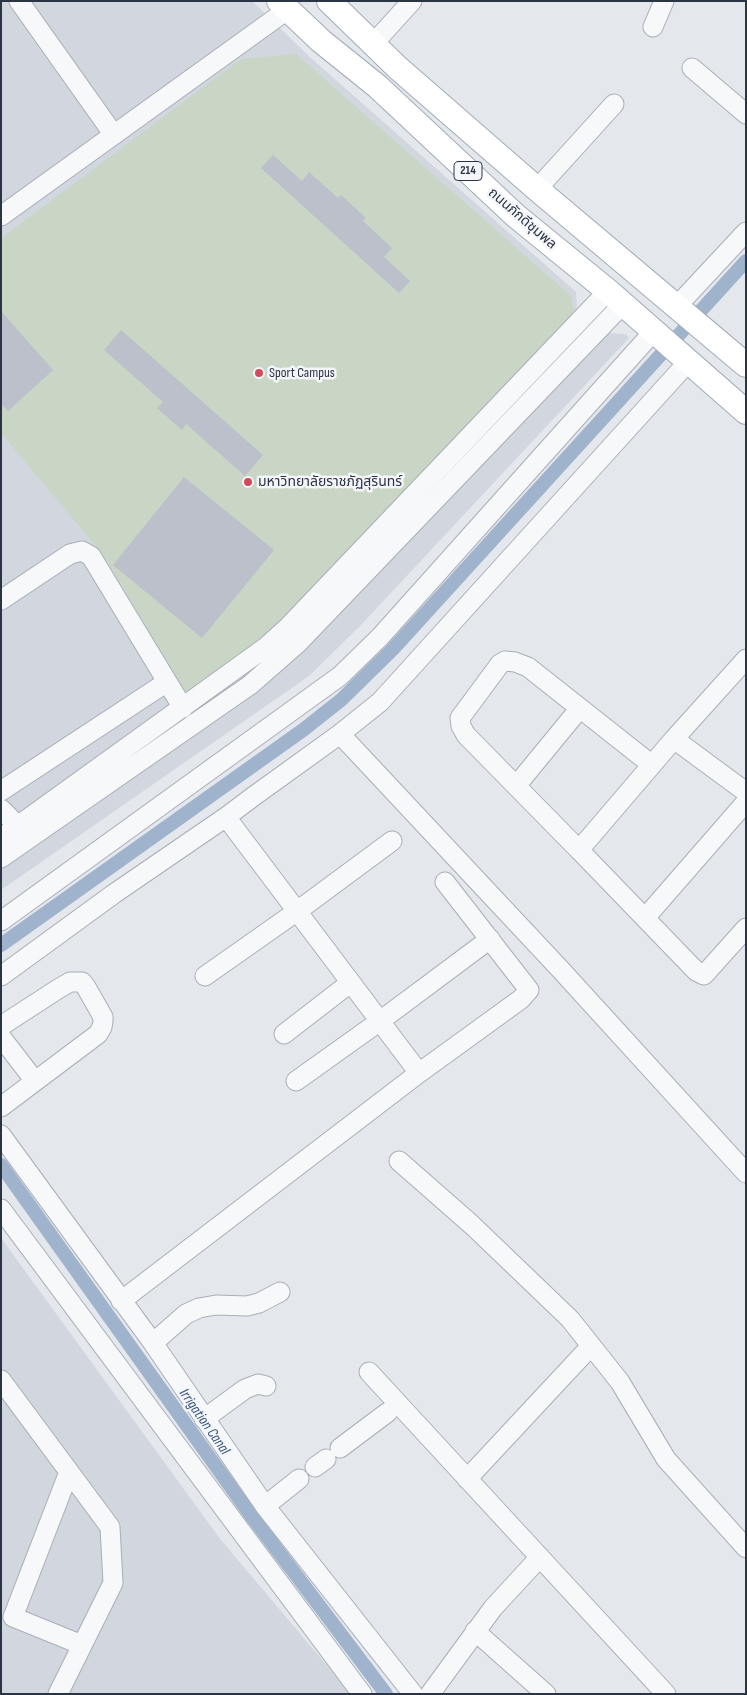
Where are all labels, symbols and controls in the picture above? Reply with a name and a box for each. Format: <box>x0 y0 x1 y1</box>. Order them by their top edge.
road number: 214 <box>454 162 482 180</box>
street label: ถนนภักดีชุมพล <box>484 185 560 253</box>
place label: Sport Campus <box>269 365 335 381</box>
marker: Sport Campus <box>253 367 265 379</box>
place label: มหาวิทยาลัยราชภัฏสุรินทร์ <box>258 474 402 490</box>
marker: มหาวิทยาลัยราชภัฏสุรินทร์ <box>242 476 254 488</box>
water label: Irrigation Canal <box>175 1386 233 1458</box>

